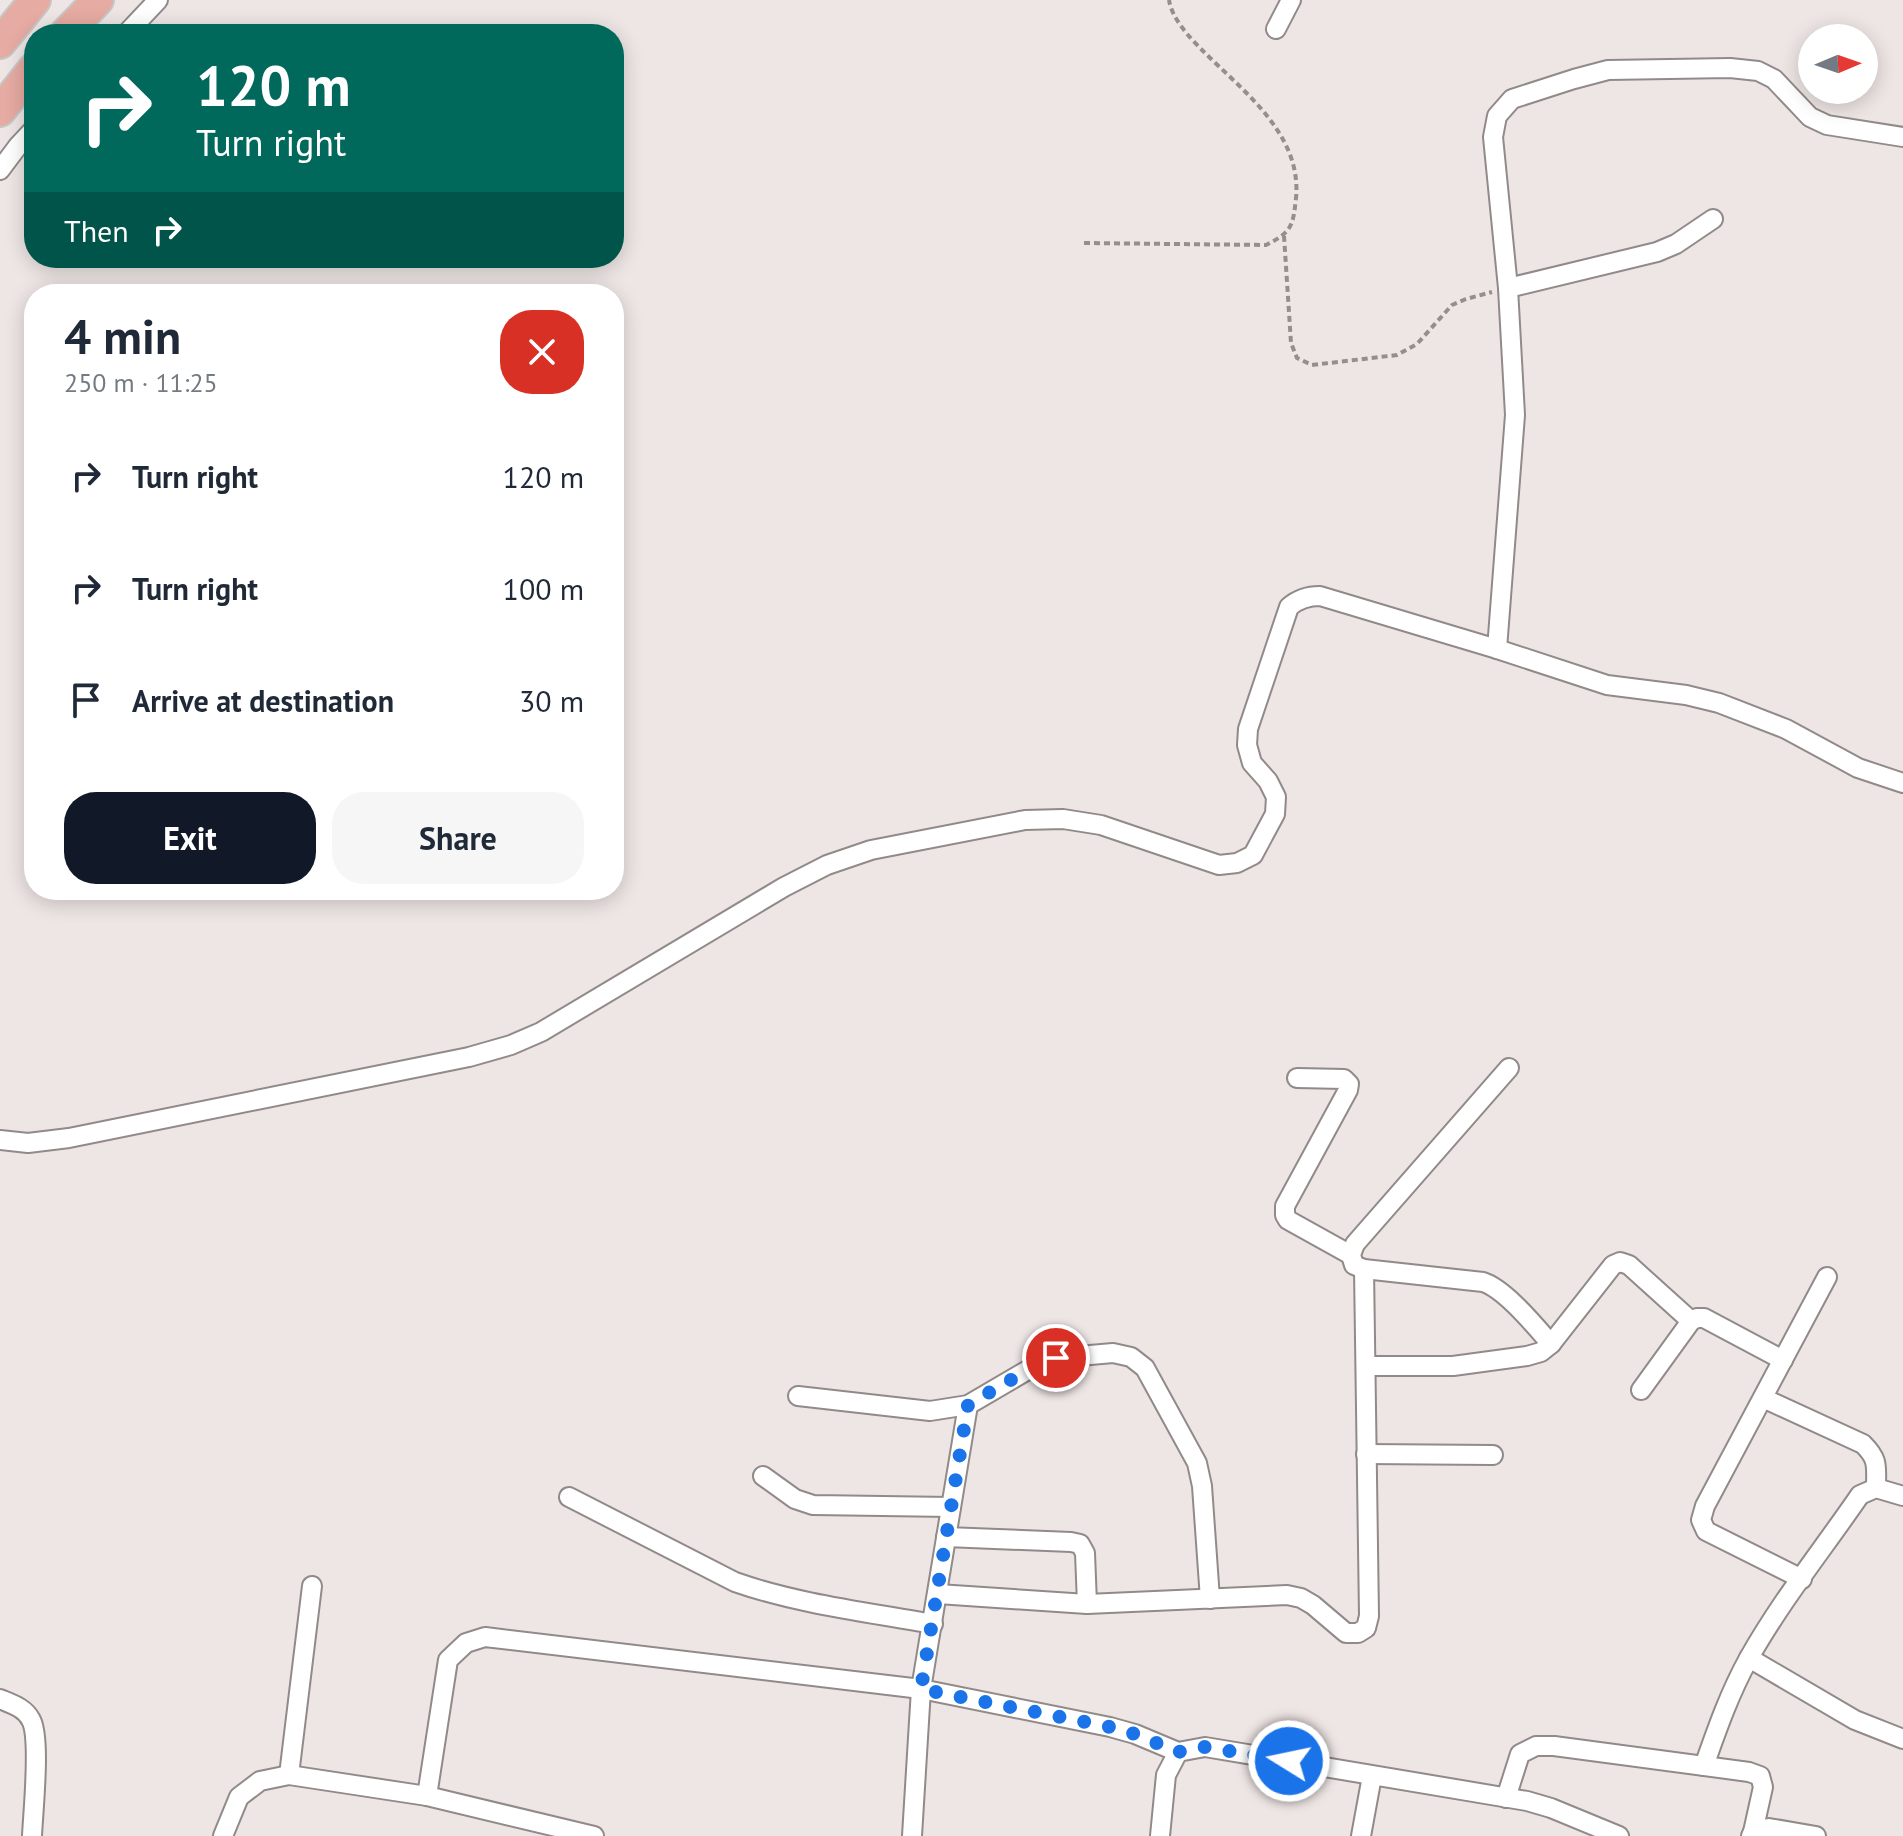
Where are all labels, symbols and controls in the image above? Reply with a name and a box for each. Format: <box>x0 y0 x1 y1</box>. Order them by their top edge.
north arrow <box>1798 24 1878 104</box>
map controls <box>1798 24 1878 104</box>
text: 120 m <box>196 49 351 121</box>
icon: right <box>64 56 168 160</box>
text: Turn right <box>196 119 346 166</box>
icon: right <box>145 208 189 252</box>
text: Then <box>64 211 129 250</box>
text: 4 min <box>64 305 181 367</box>
button: close <box>500 310 584 394</box>
text: 250 m · 11:25 <box>64 366 218 399</box>
icon: right <box>64 454 108 498</box>
text: Turn right <box>132 457 258 496</box>
text: 120 m <box>503 457 584 496</box>
icon: right <box>64 566 108 610</box>
text: Turn right <box>132 569 258 608</box>
text: 100 m <box>503 569 584 608</box>
icon: arrive <box>64 678 108 722</box>
text: Arrive at destination <box>132 681 394 720</box>
text: 30 m <box>519 681 584 720</box>
button: Exit <box>64 792 316 884</box>
button: Share <box>332 792 584 884</box>
pin <box>1022 1324 1090 1392</box>
icon: arrive <box>1034 1336 1078 1380</box>
position arrow <box>1247 1719 1331 1803</box>

